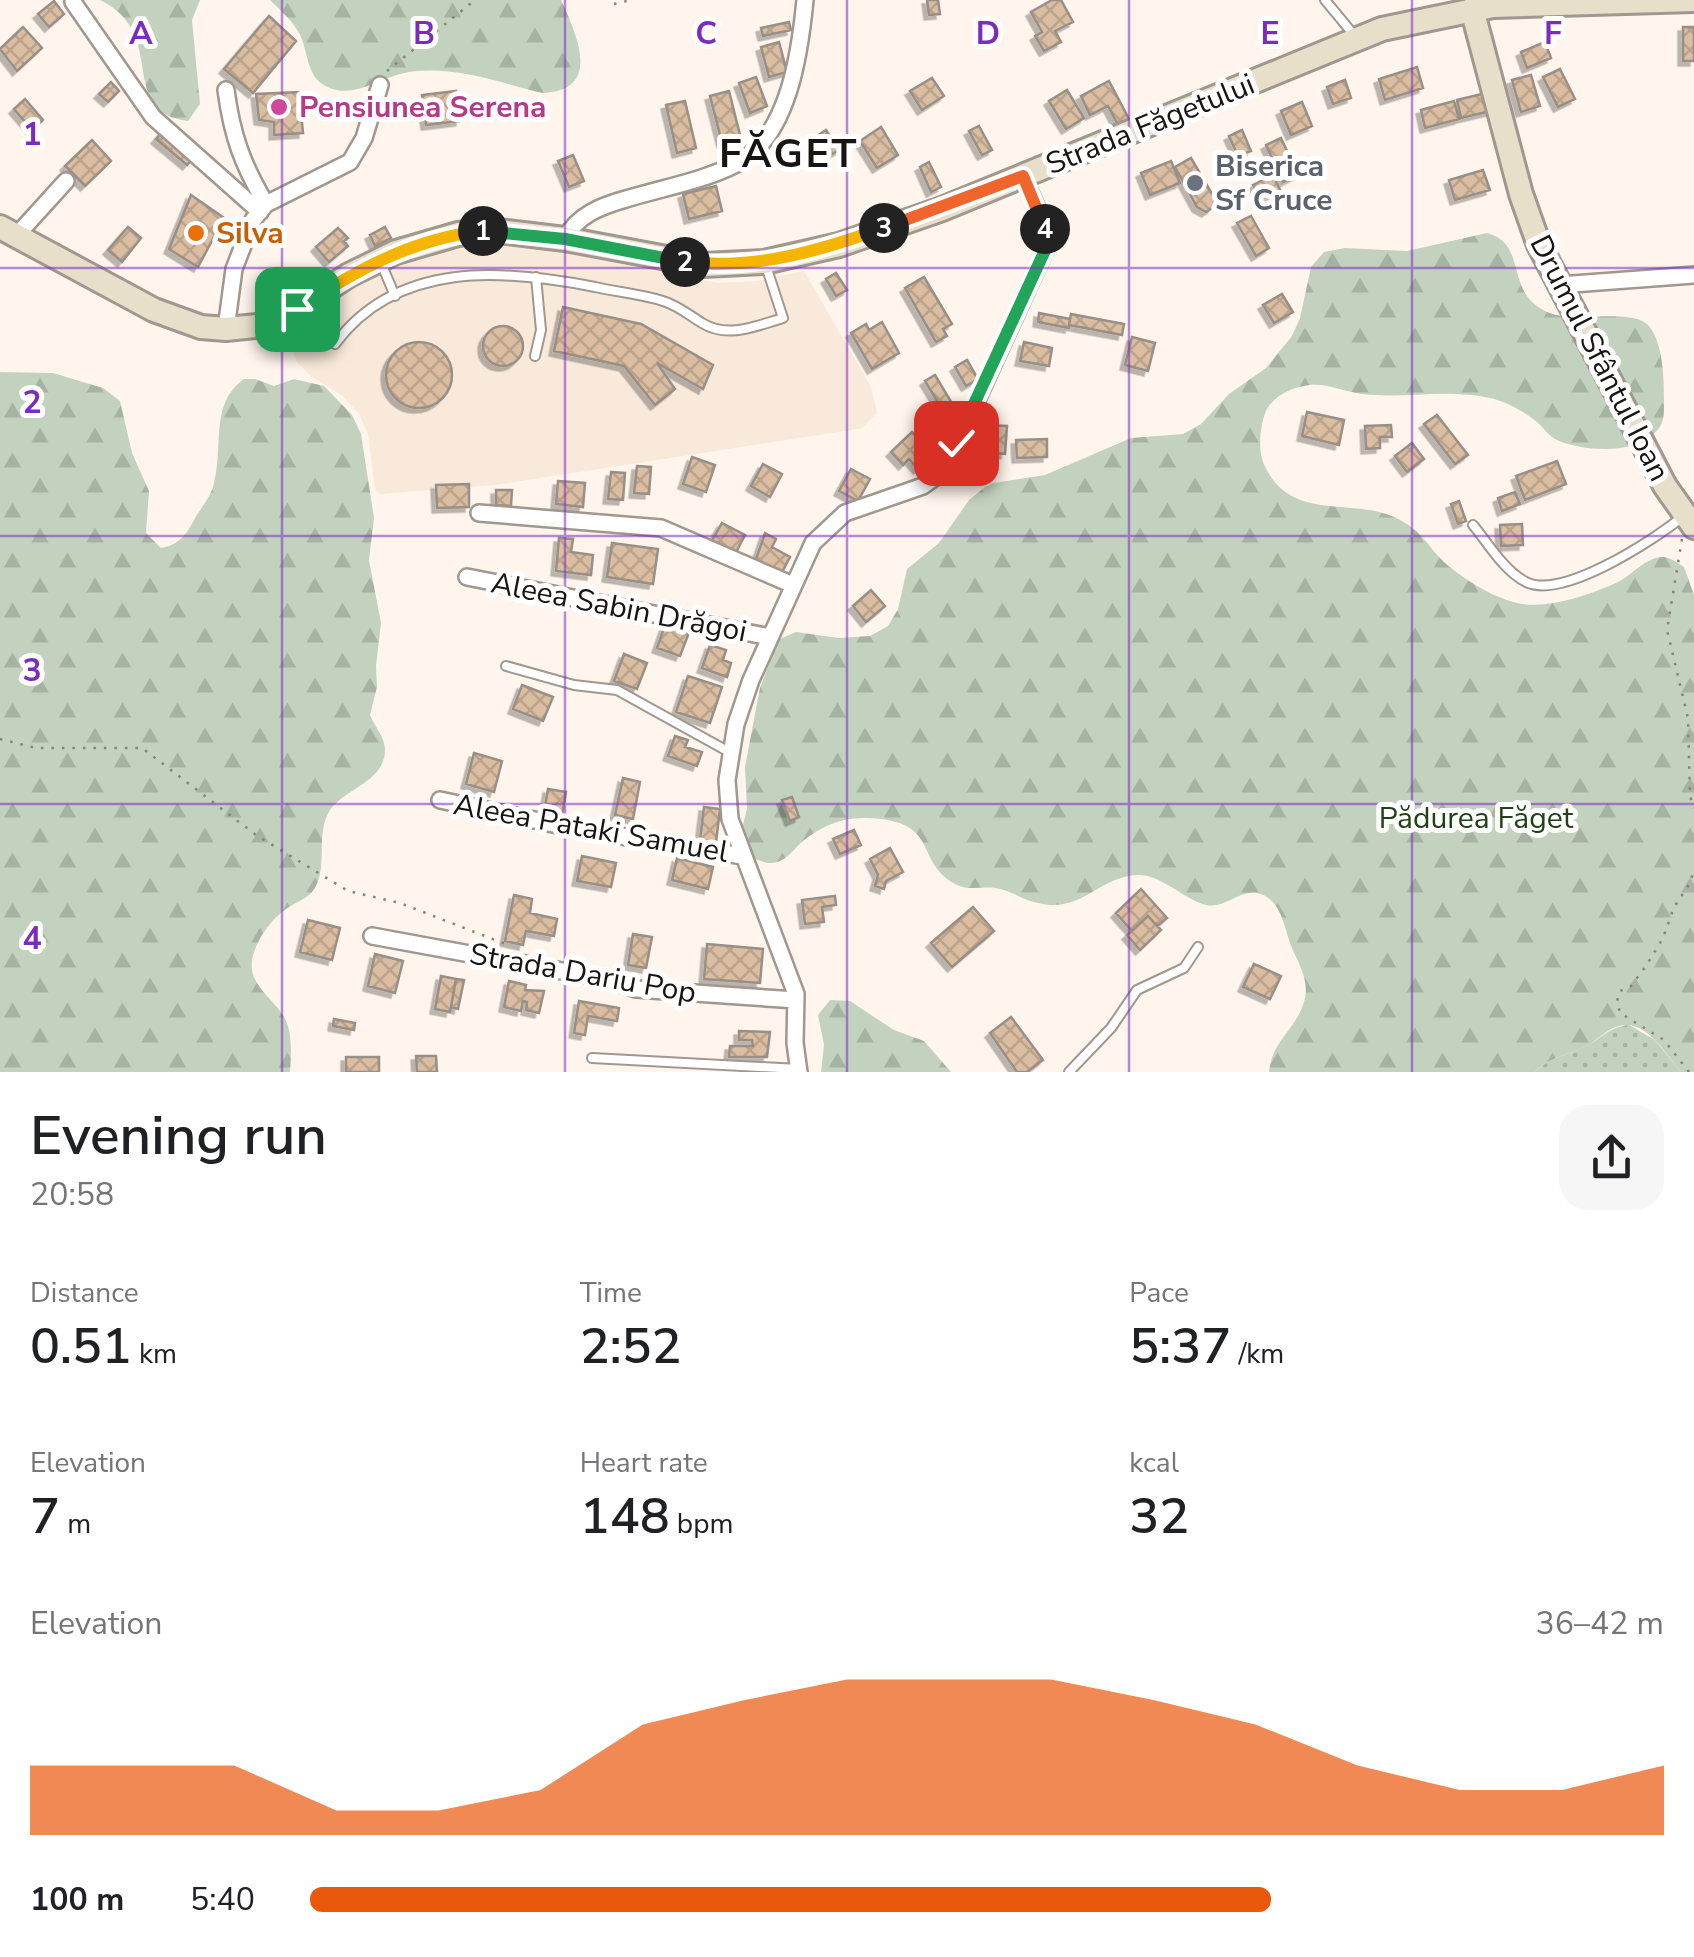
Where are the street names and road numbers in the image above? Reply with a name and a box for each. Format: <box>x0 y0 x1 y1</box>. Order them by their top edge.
street label: Strada Făgetului <box>1040 64 1261 185</box>
street label: Drumul Sfântul Ioan <box>1520 228 1679 488</box>
street label: Aleea Sabin Drăgoi <box>488 563 750 652</box>
street label: Aleea Pataki Samuel <box>450 784 732 873</box>
street label: Strada Dariu Pop <box>466 933 699 1014</box>

